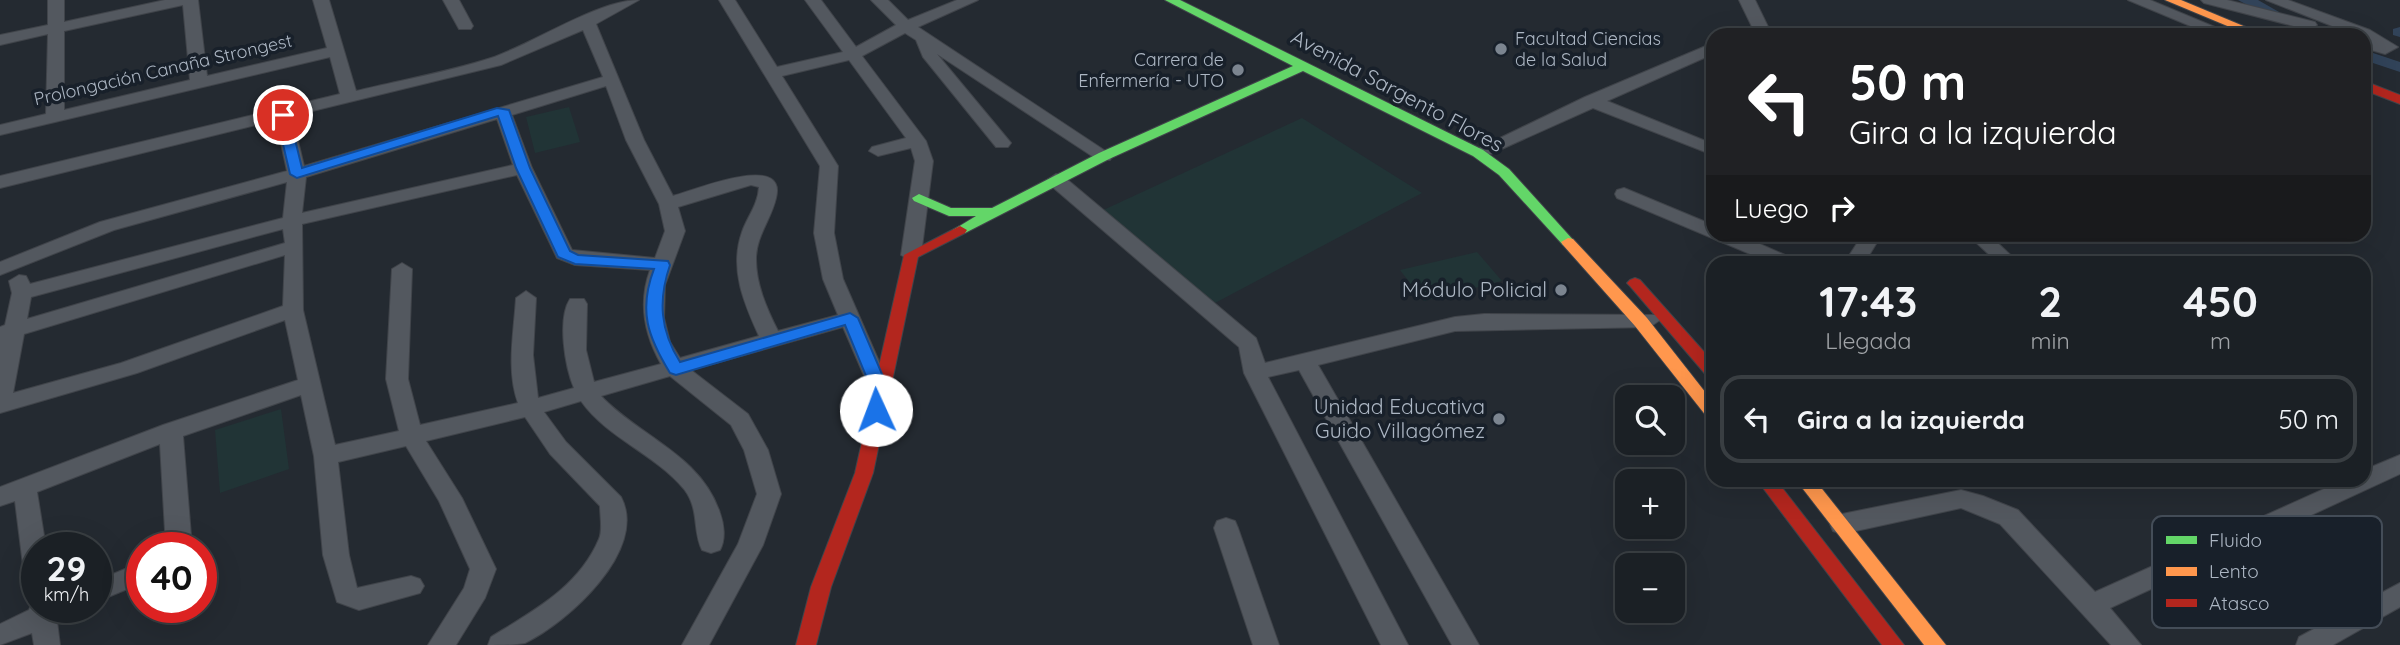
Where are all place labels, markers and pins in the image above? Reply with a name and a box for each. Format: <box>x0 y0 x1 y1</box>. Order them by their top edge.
place label: Facultad Ciencias de la Salud <box>1515 27 1661 71</box>
marker: Facultad Ciencias de la Salud <box>1493 41 1509 57</box>
place label: Carrera de Enfermería - UTO <box>1078 48 1224 92</box>
marker: Carrera de Enfermería - UTO <box>1230 62 1246 78</box>
pin <box>253 85 313 145</box>
place label: Módulo Policial <box>1402 276 1547 302</box>
marker: Módulo Policial <box>1553 282 1569 298</box>
place label: Unidad Educativa Guido Villagómez <box>1314 393 1485 443</box>
marker: Unidad Educativa Guido Villagómez <box>1491 411 1507 427</box>

